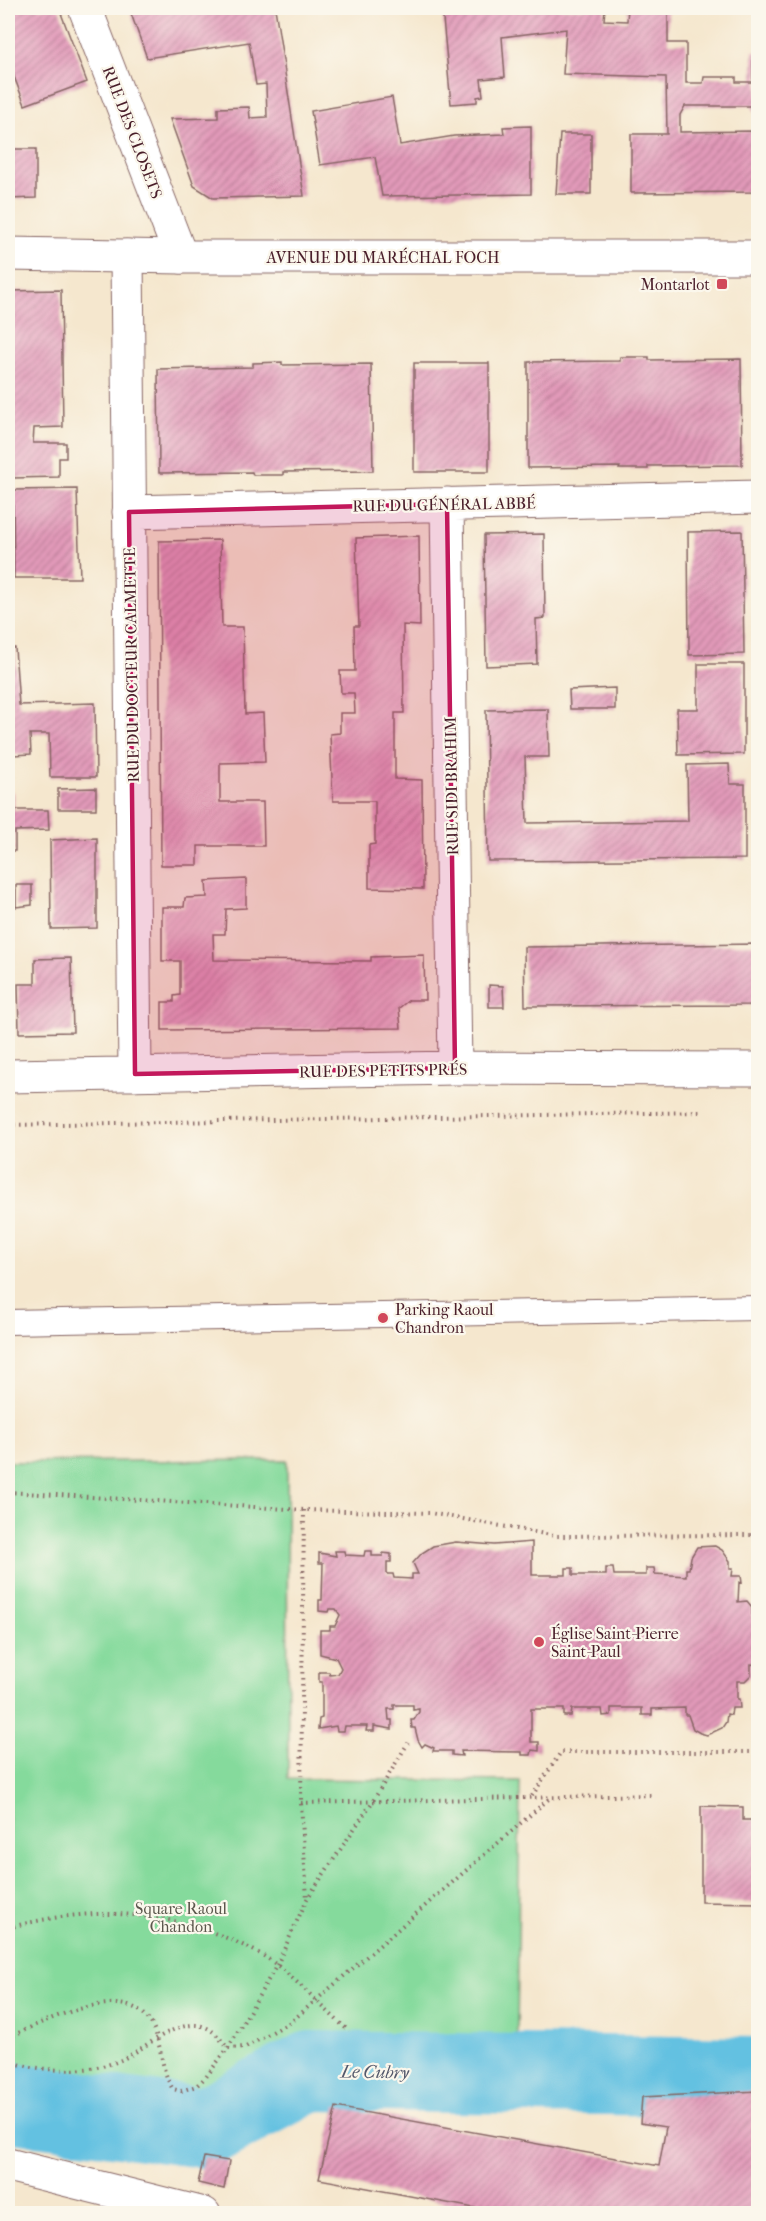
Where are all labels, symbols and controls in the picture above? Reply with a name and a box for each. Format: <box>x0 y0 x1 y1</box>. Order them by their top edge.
street label: RUE DES CLOSETS <box>99 63 167 201</box>
street label: AVENUE DU MARÉCHAL FOCH <box>265 247 500 267</box>
place label: Montarlot <box>641 275 710 294</box>
marker: Montarlot <box>715 277 729 291</box>
street label: RUE DU GÉNÉRAL ABBÉ <box>352 492 536 516</box>
street label: RUE DU DOCTEUR CALMETTE <box>120 547 143 783</box>
street label: RUE SIDI BRAHIM <box>441 716 462 855</box>
street label: RUE DES PETITS PRÉS <box>299 1059 467 1081</box>
place label: Parking Raoul Chandron <box>395 1300 494 1337</box>
marker: Parking Raoul Chandron <box>376 1311 390 1325</box>
place label: Église Saint-Pierre Saint-Paul <box>551 1623 679 1661</box>
marker: Église Saint-Pierre Saint-Paul <box>532 1635 546 1649</box>
park label: Square Raoul Chandon <box>135 1899 227 1936</box>
water label: Le Cubry <box>339 2061 410 2084</box>

